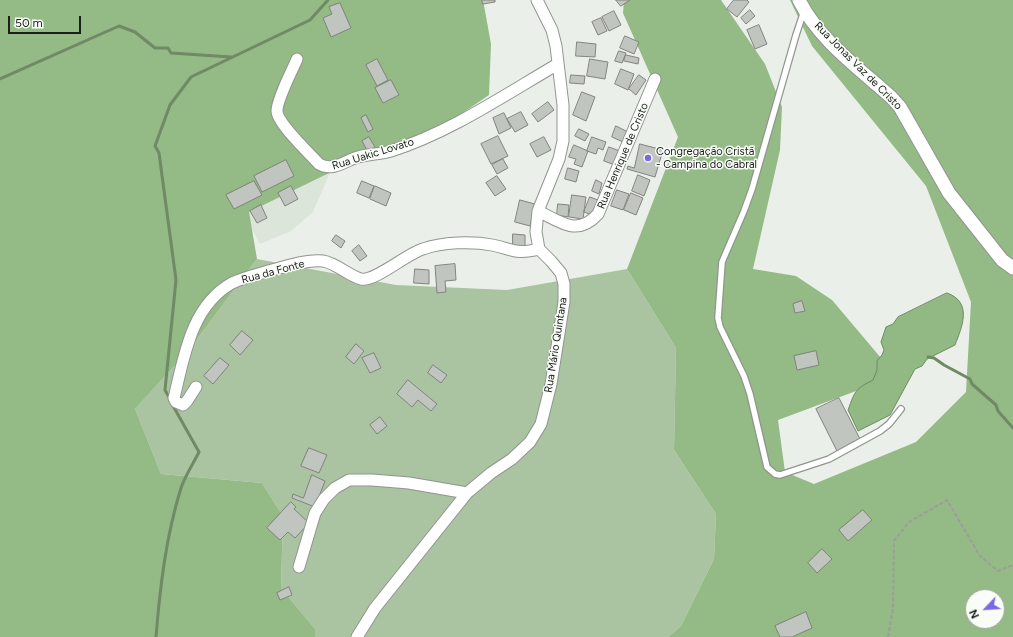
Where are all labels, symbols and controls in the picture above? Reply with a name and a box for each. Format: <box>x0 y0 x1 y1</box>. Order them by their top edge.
scale bar <box>10 8 83 34</box>
text: 50 m <box>15 16 43 30</box>
street label: Rua Jonas Vaz de Cristo <box>811 19 905 113</box>
street label: Rua Henrique de Cristo <box>595 101 651 211</box>
street label: Rua Uakic Lovato <box>330 135 416 173</box>
place label: Congregação Cristã - Campina do Cabral <box>656 145 757 171</box>
marker: Congregação Cristã - Campina do Cabral <box>643 153 653 163</box>
street label: Rua da Fonte <box>240 257 306 287</box>
street label: Rua Mário Quintana <box>542 296 570 394</box>
north arrow <box>965 589 1005 629</box>
text: N <box>967 607 982 620</box>

